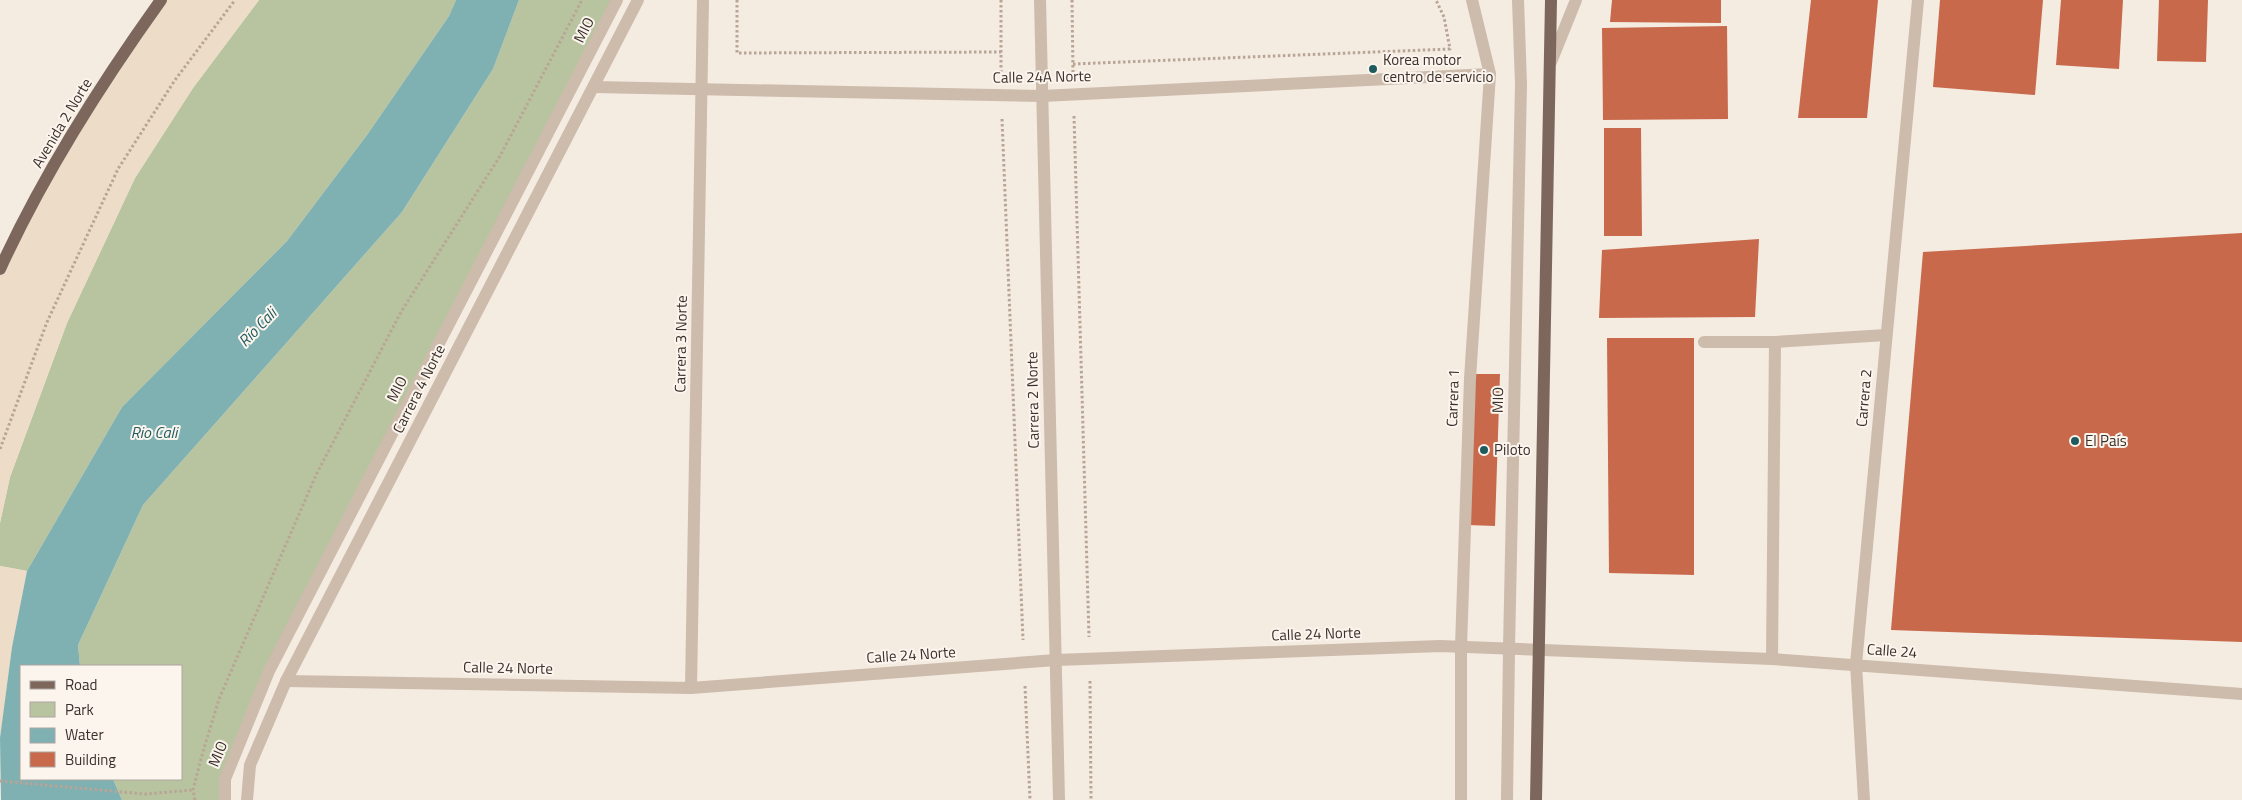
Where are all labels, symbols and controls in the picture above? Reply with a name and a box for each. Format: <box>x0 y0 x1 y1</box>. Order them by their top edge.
street label: MIO <box>567 13 600 47</box>
place label: Korea motor centro de servicio <box>1383 48 1493 88</box>
marker: Korea motor centro de servicio <box>1367 63 1379 75</box>
street label: Calle 24A Norte <box>993 64 1091 89</box>
street label: Avenida 2 Norte <box>26 73 97 172</box>
street label: Carrera 3 Norte <box>668 295 693 393</box>
water label: Río Cali <box>232 301 283 352</box>
street label: Carrera 4 Norte <box>386 340 451 437</box>
street label: Carrera 2 Norte <box>1020 351 1045 449</box>
street label: Carrera 2 <box>1850 368 1877 428</box>
street label: Carrera 1 <box>1440 369 1465 427</box>
street label: MIO <box>380 372 413 406</box>
street label: MIO <box>1486 387 1509 413</box>
water label: Rio Cali <box>131 420 179 444</box>
place label: El País <box>2085 429 2127 452</box>
marker: El País <box>2069 435 2081 447</box>
place label: Piloto <box>1494 438 1531 461</box>
marker: Piloto <box>1478 444 1490 456</box>
street label: Calle 24 Norte <box>1271 620 1361 647</box>
street label: Calle 24 <box>1866 637 1918 664</box>
street label: Calle 24 Norte <box>865 640 956 669</box>
street label: Calle 24 Norte <box>463 655 553 680</box>
legend <box>20 665 182 780</box>
text: Road <box>65 673 97 696</box>
text: Park <box>65 698 94 721</box>
text: Water <box>65 723 104 746</box>
street label: MIO <box>202 737 233 770</box>
text: Building <box>65 748 116 771</box>

